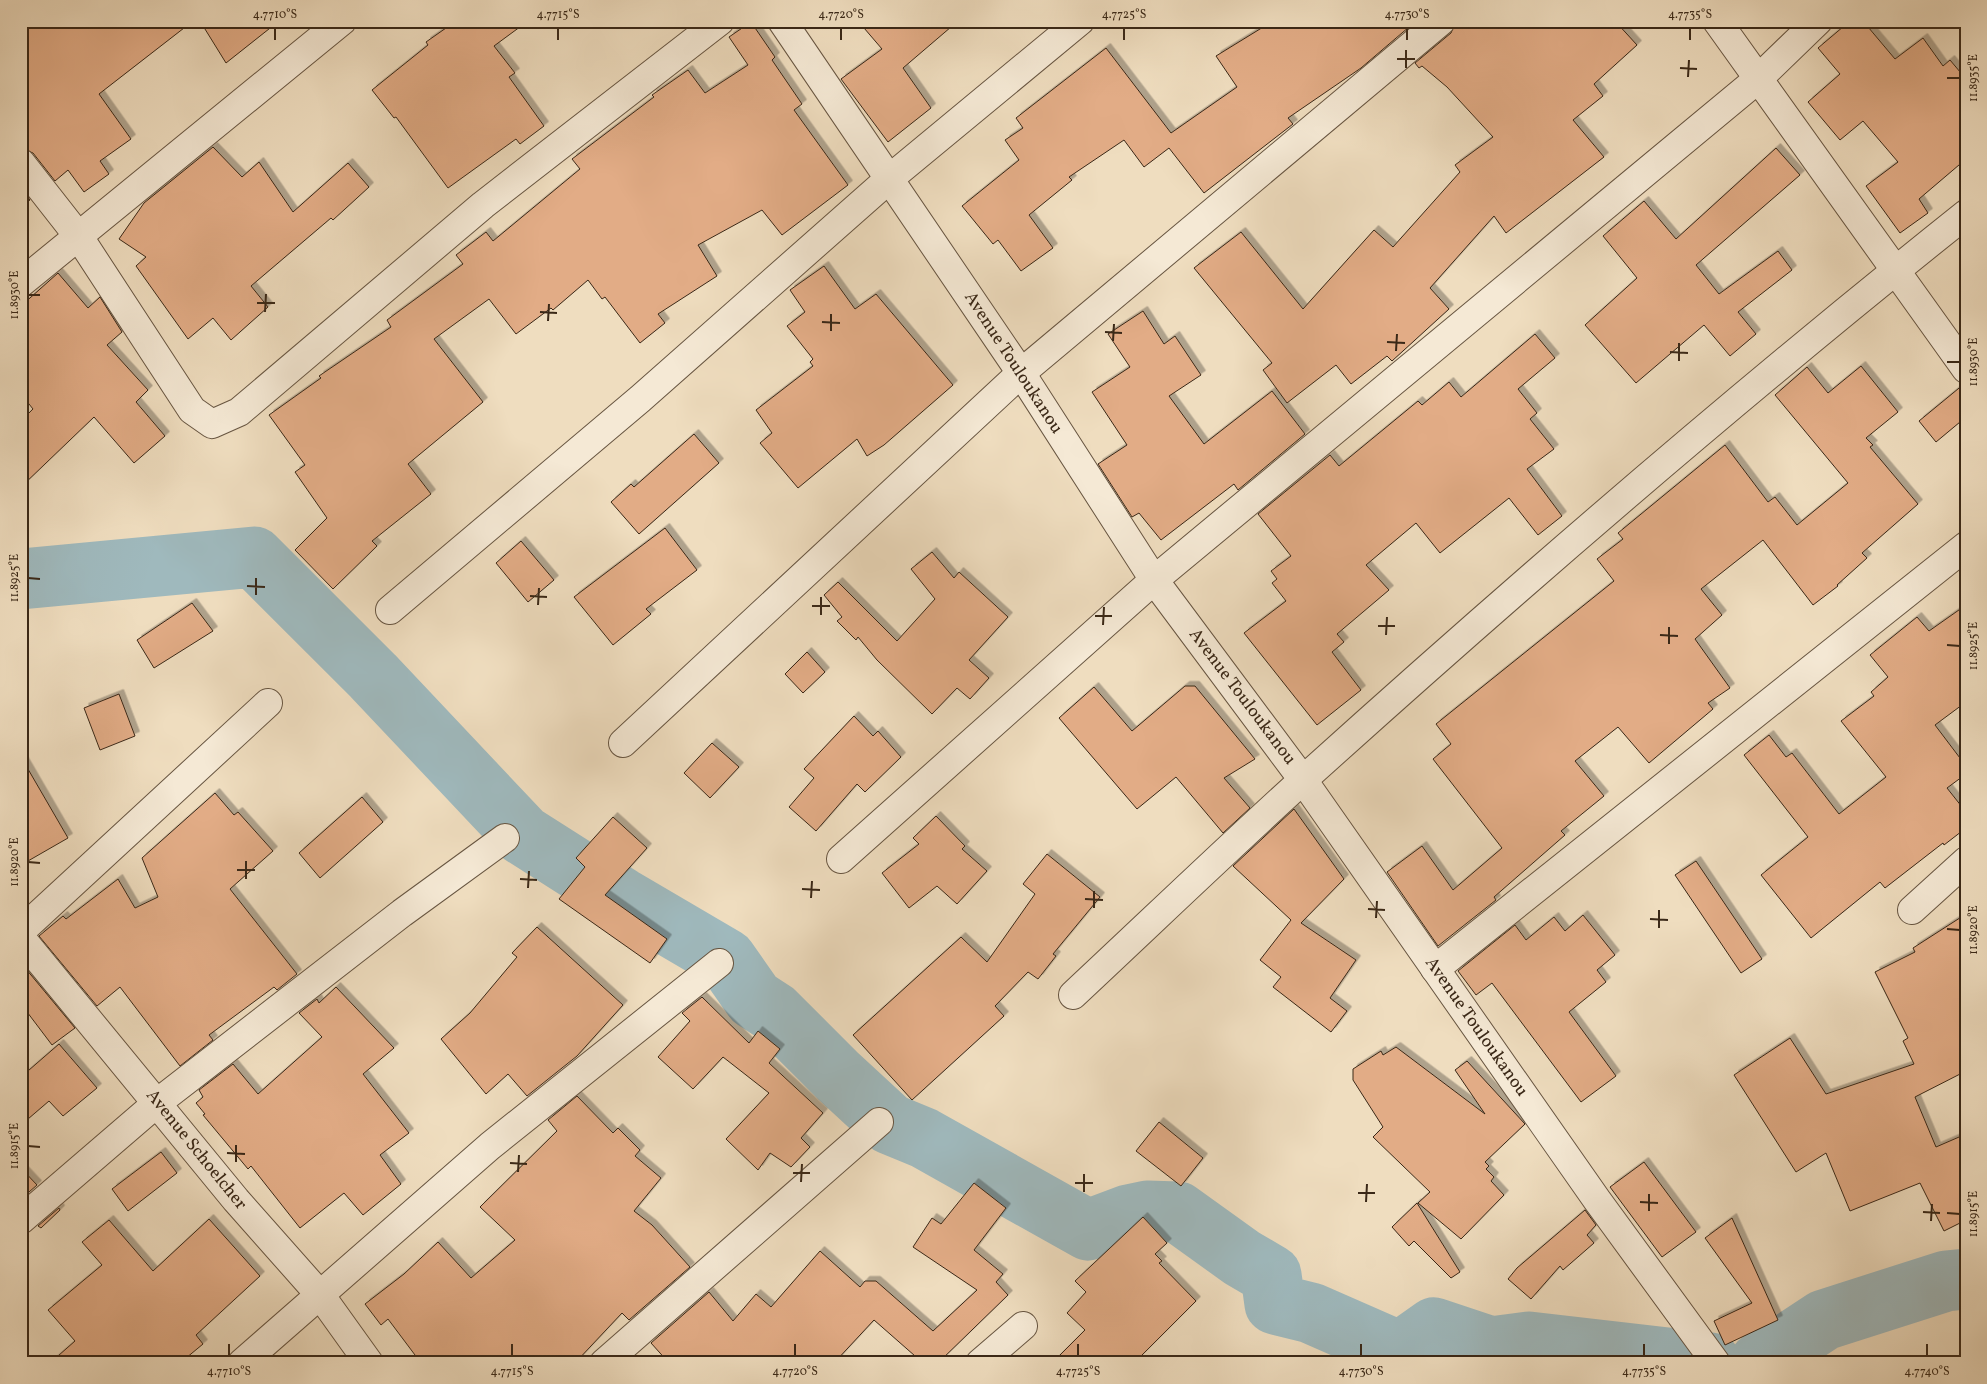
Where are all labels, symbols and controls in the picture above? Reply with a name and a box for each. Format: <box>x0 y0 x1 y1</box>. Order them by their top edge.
text: 4.7710°S <box>253 7 297 23</box>
text: 4.7715°S <box>536 7 580 23</box>
text: 4.7720°S <box>818 7 864 23</box>
text: 4.7725°S <box>1102 7 1146 23</box>
text: 4.7730°S <box>1384 7 1430 23</box>
text: 4.7735°S <box>1668 7 1712 23</box>
text: 11.8935°E <box>1966 54 1982 102</box>
text: 11.8930°E <box>7 271 23 319</box>
street label: Avenue Touloukanou <box>958 287 1068 439</box>
text: 11.8930°E <box>1966 338 1982 386</box>
text: 11.8925°E <box>7 554 23 602</box>
text: 11.8925°E <box>1966 622 1982 670</box>
street label: Avenue Touloukanou <box>1182 623 1302 771</box>
text: 11.8920°E <box>7 837 23 887</box>
text: 11.8920°E <box>1966 905 1982 955</box>
street label: Avenue Touloukanou <box>1418 952 1534 1102</box>
street label: Avenue Schoelcher <box>140 1084 253 1216</box>
text: 11.8915°E <box>7 1123 23 1169</box>
text: 11.8915°E <box>1966 1191 1982 1237</box>
text: 4.7710°S <box>207 1364 251 1380</box>
text: 4.7715°S <box>490 1364 534 1380</box>
text: 4.7720°S <box>772 1364 818 1380</box>
text: 4.7725°S <box>1056 1364 1100 1380</box>
text: 4.7730°S <box>1338 1364 1384 1380</box>
text: 4.7735°S <box>1622 1364 1666 1380</box>
text: 4.7740°S <box>1904 1364 1950 1380</box>

